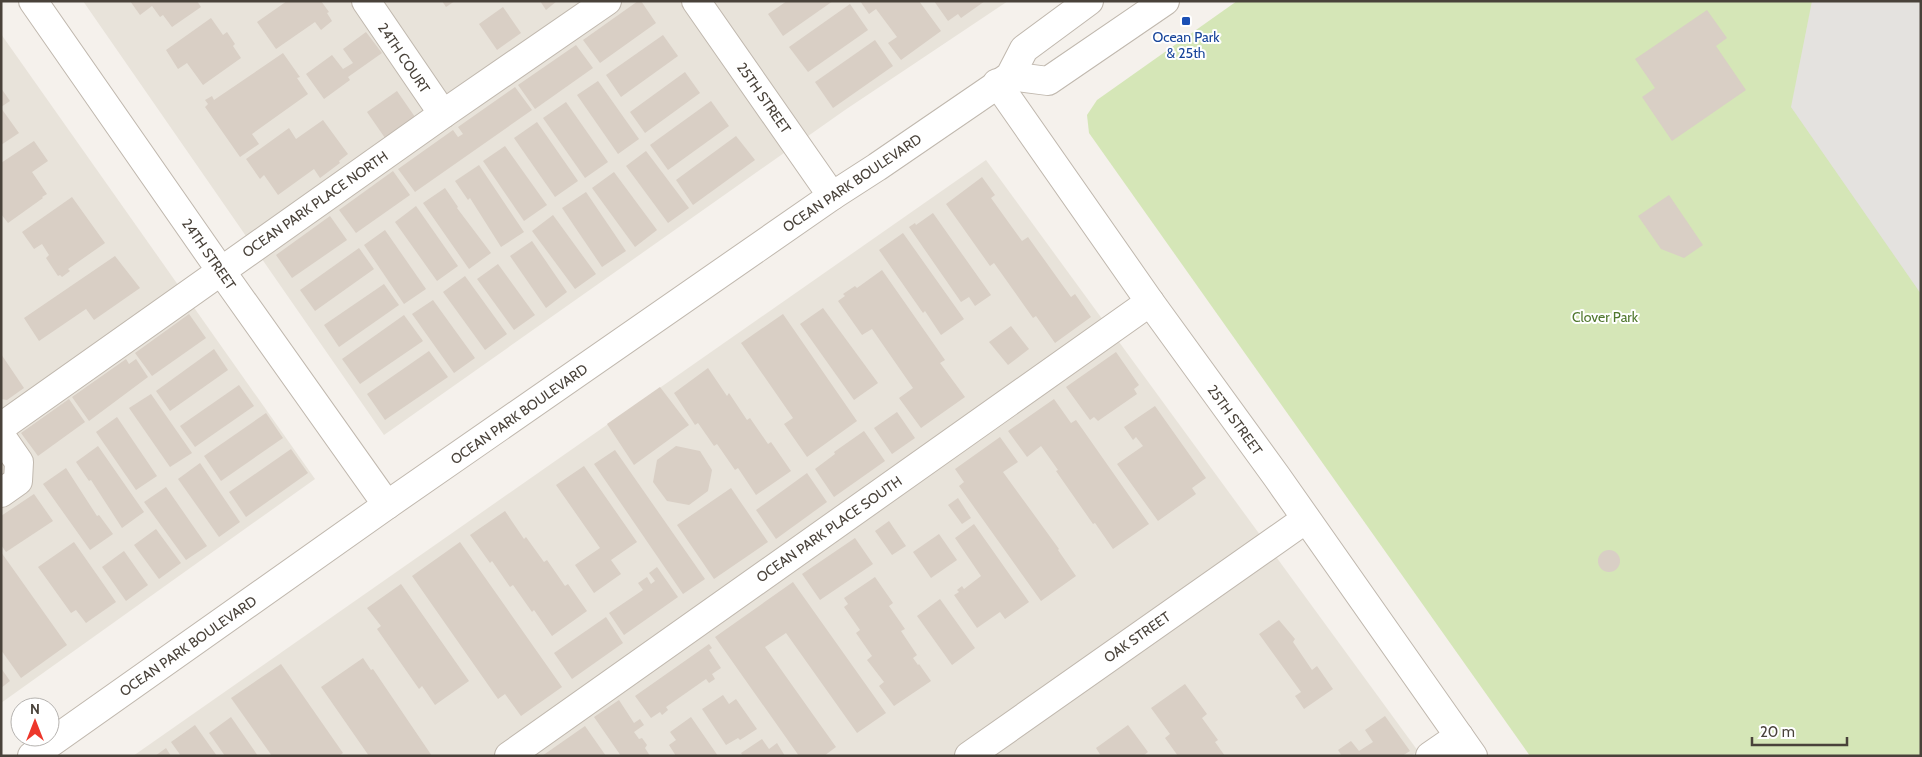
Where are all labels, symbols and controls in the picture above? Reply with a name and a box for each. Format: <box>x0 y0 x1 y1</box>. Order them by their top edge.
marker: Ocean Park & 25th <box>1180 15 1192 27</box>
street label: 24TH COURT <box>374 19 434 97</box>
place label: Ocean Park & 25th <box>1152 28 1220 62</box>
street label: 25TH STREET <box>733 59 795 137</box>
street label: OCEAN PARK BOULEVARD <box>779 130 925 236</box>
street label: OCEAN PARK PLACE NORTH <box>239 147 391 261</box>
street label: 24TH STREET <box>178 215 240 293</box>
park label: Clover Park <box>1572 308 1639 326</box>
street label: OCEAN PARK BOULEVARD <box>447 360 591 468</box>
street label: 25TH STREET <box>1203 381 1267 459</box>
street label: OCEAN PARK PLACE SOUTH <box>753 472 905 586</box>
street label: OCEAN PARK BOULEVARD <box>116 592 260 700</box>
street label: OAK STREET <box>1100 607 1174 667</box>
north arrow <box>10 697 60 747</box>
text: N <box>30 700 40 718</box>
scale bar <box>1752 714 1847 746</box>
text: 20 m <box>1760 723 1795 741</box>

